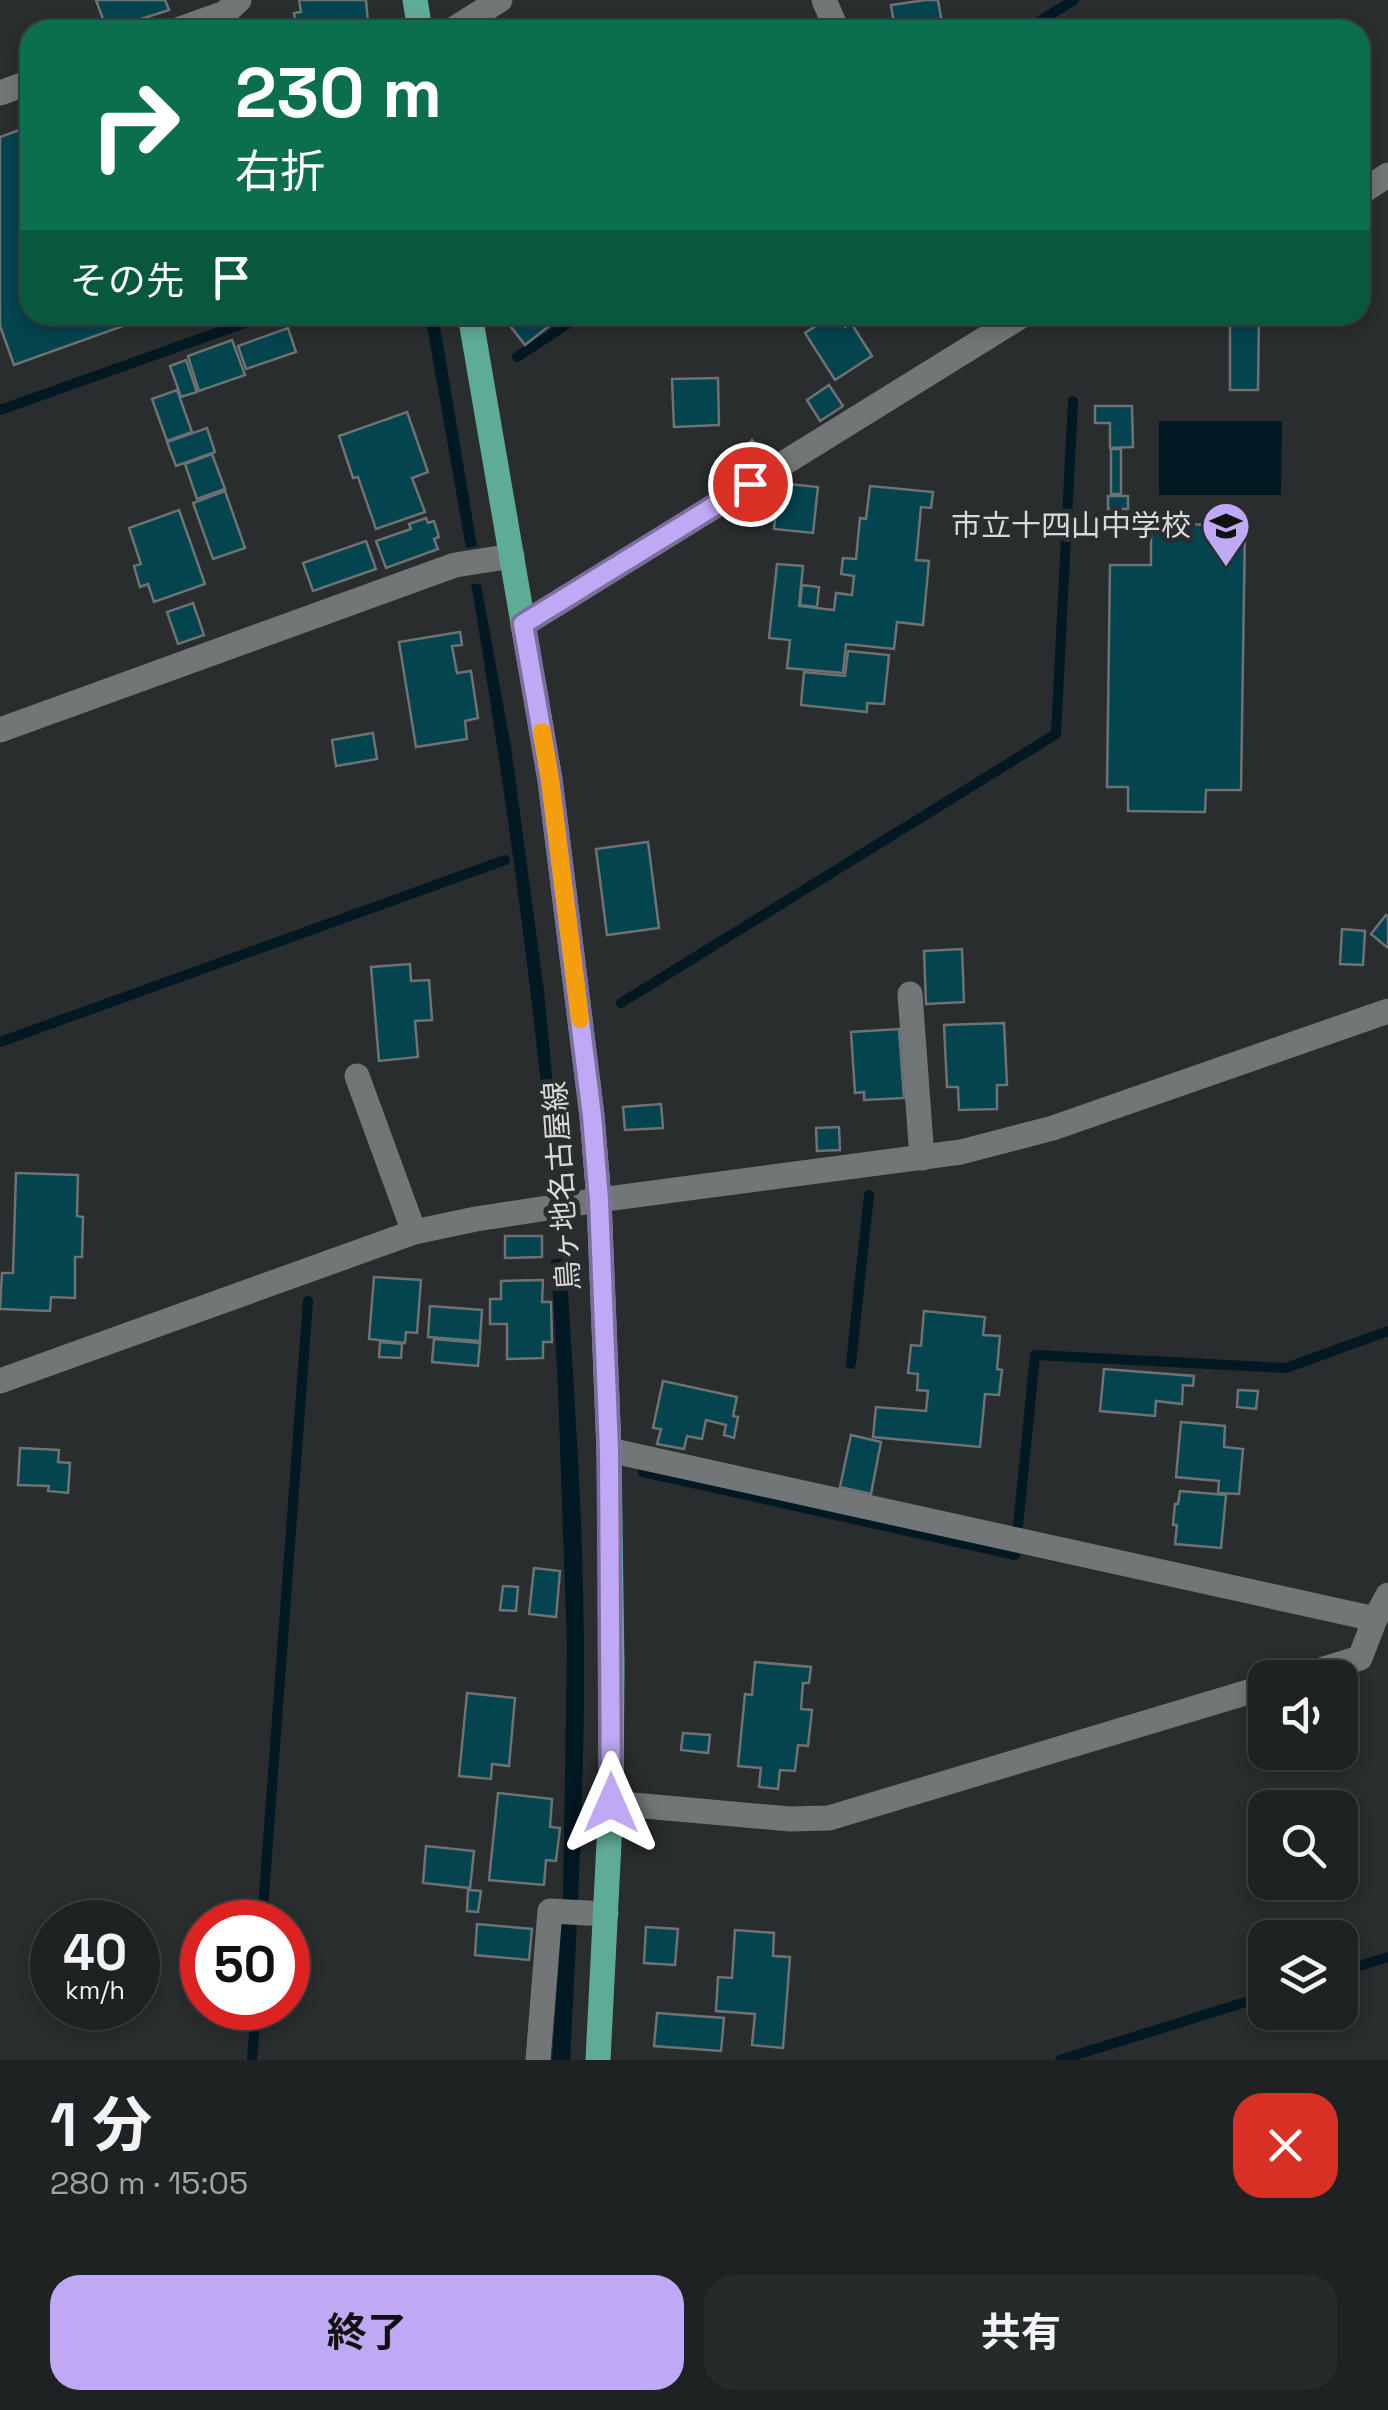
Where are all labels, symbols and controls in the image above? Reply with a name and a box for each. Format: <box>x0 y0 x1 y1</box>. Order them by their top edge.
text: 230 m <box>235 48 442 137</box>
icon: right <box>70 60 200 190</box>
text: 右折 <box>235 143 325 200</box>
icon: arrive <box>204 250 259 305</box>
text: その先 <box>70 257 184 305</box>
pin <box>708 442 793 527</box>
icon: arrive <box>723 457 778 512</box>
school or university icon: 市立十四山中学校 <box>1200 500 1252 568</box>
place label: 市立十四山中学校 <box>951 506 1191 545</box>
street label: 鳥ヶ地名古屋線 <box>535 1080 588 1292</box>
map controls <box>1248 1660 1358 2030</box>
button: sound <box>1248 1660 1358 1770</box>
position arrow <box>559 1751 663 1855</box>
button: search <box>1248 1790 1358 1900</box>
speed limit sign: 50 <box>180 1900 310 2030</box>
button: layers <box>1248 1920 1358 2030</box>
text: 40 <box>63 1921 127 1985</box>
text: km/h <box>65 1974 125 2006</box>
text: 1 分 <box>50 2087 152 2164</box>
button: close <box>1233 2093 1338 2198</box>
text: 280 m · 15:05 <box>50 2163 248 2203</box>
button: 終了 <box>50 2275 684 2390</box>
button: 共有 <box>704 2275 1338 2390</box>

